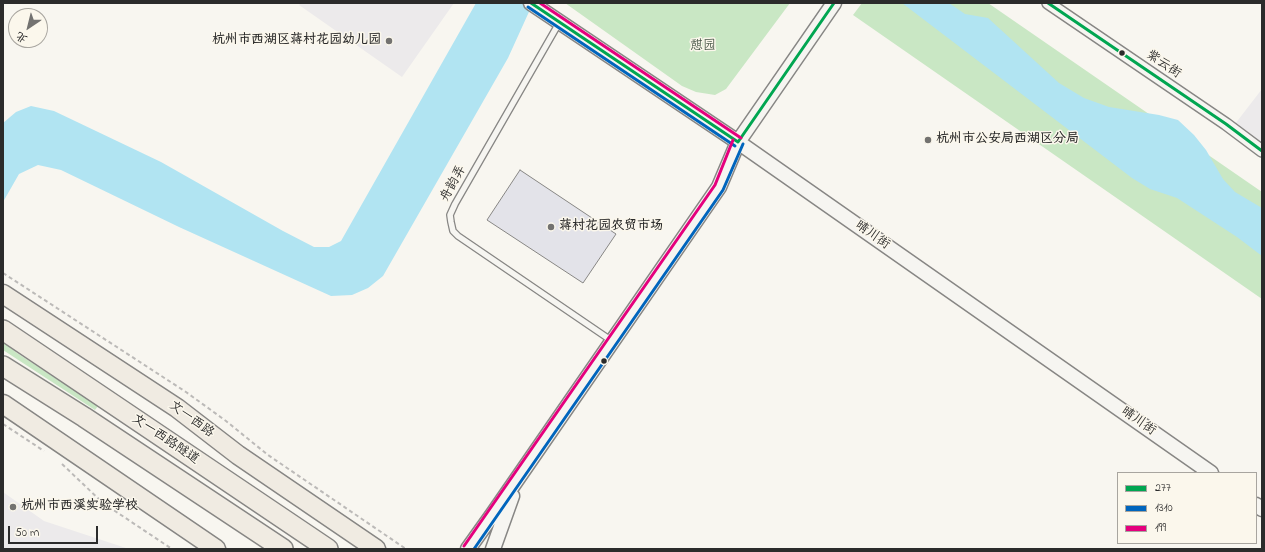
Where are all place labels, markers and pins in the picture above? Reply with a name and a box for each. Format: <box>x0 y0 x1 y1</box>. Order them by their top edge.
place label: 杭州市西湖区蒋村花园幼儿园 <box>212 33 381 49</box>
marker: 杭州市西湖区蒋村花园幼儿园 <box>384 36 394 46</box>
unlabelled marker <box>1117 48 1127 58</box>
place label: 杭州市公安局西湖区分局 <box>936 132 1079 148</box>
marker: 杭州市公安局西湖区分局 <box>923 135 933 145</box>
place label: 蒋村花园农贸市场 <box>559 219 663 235</box>
marker: 蒋村花园农贸市场 <box>546 222 556 232</box>
unlabelled marker <box>599 356 609 366</box>
place label: 杭州市西溪实验学校 <box>21 499 138 515</box>
marker: 杭州市西溪实验学校 <box>8 502 18 512</box>

